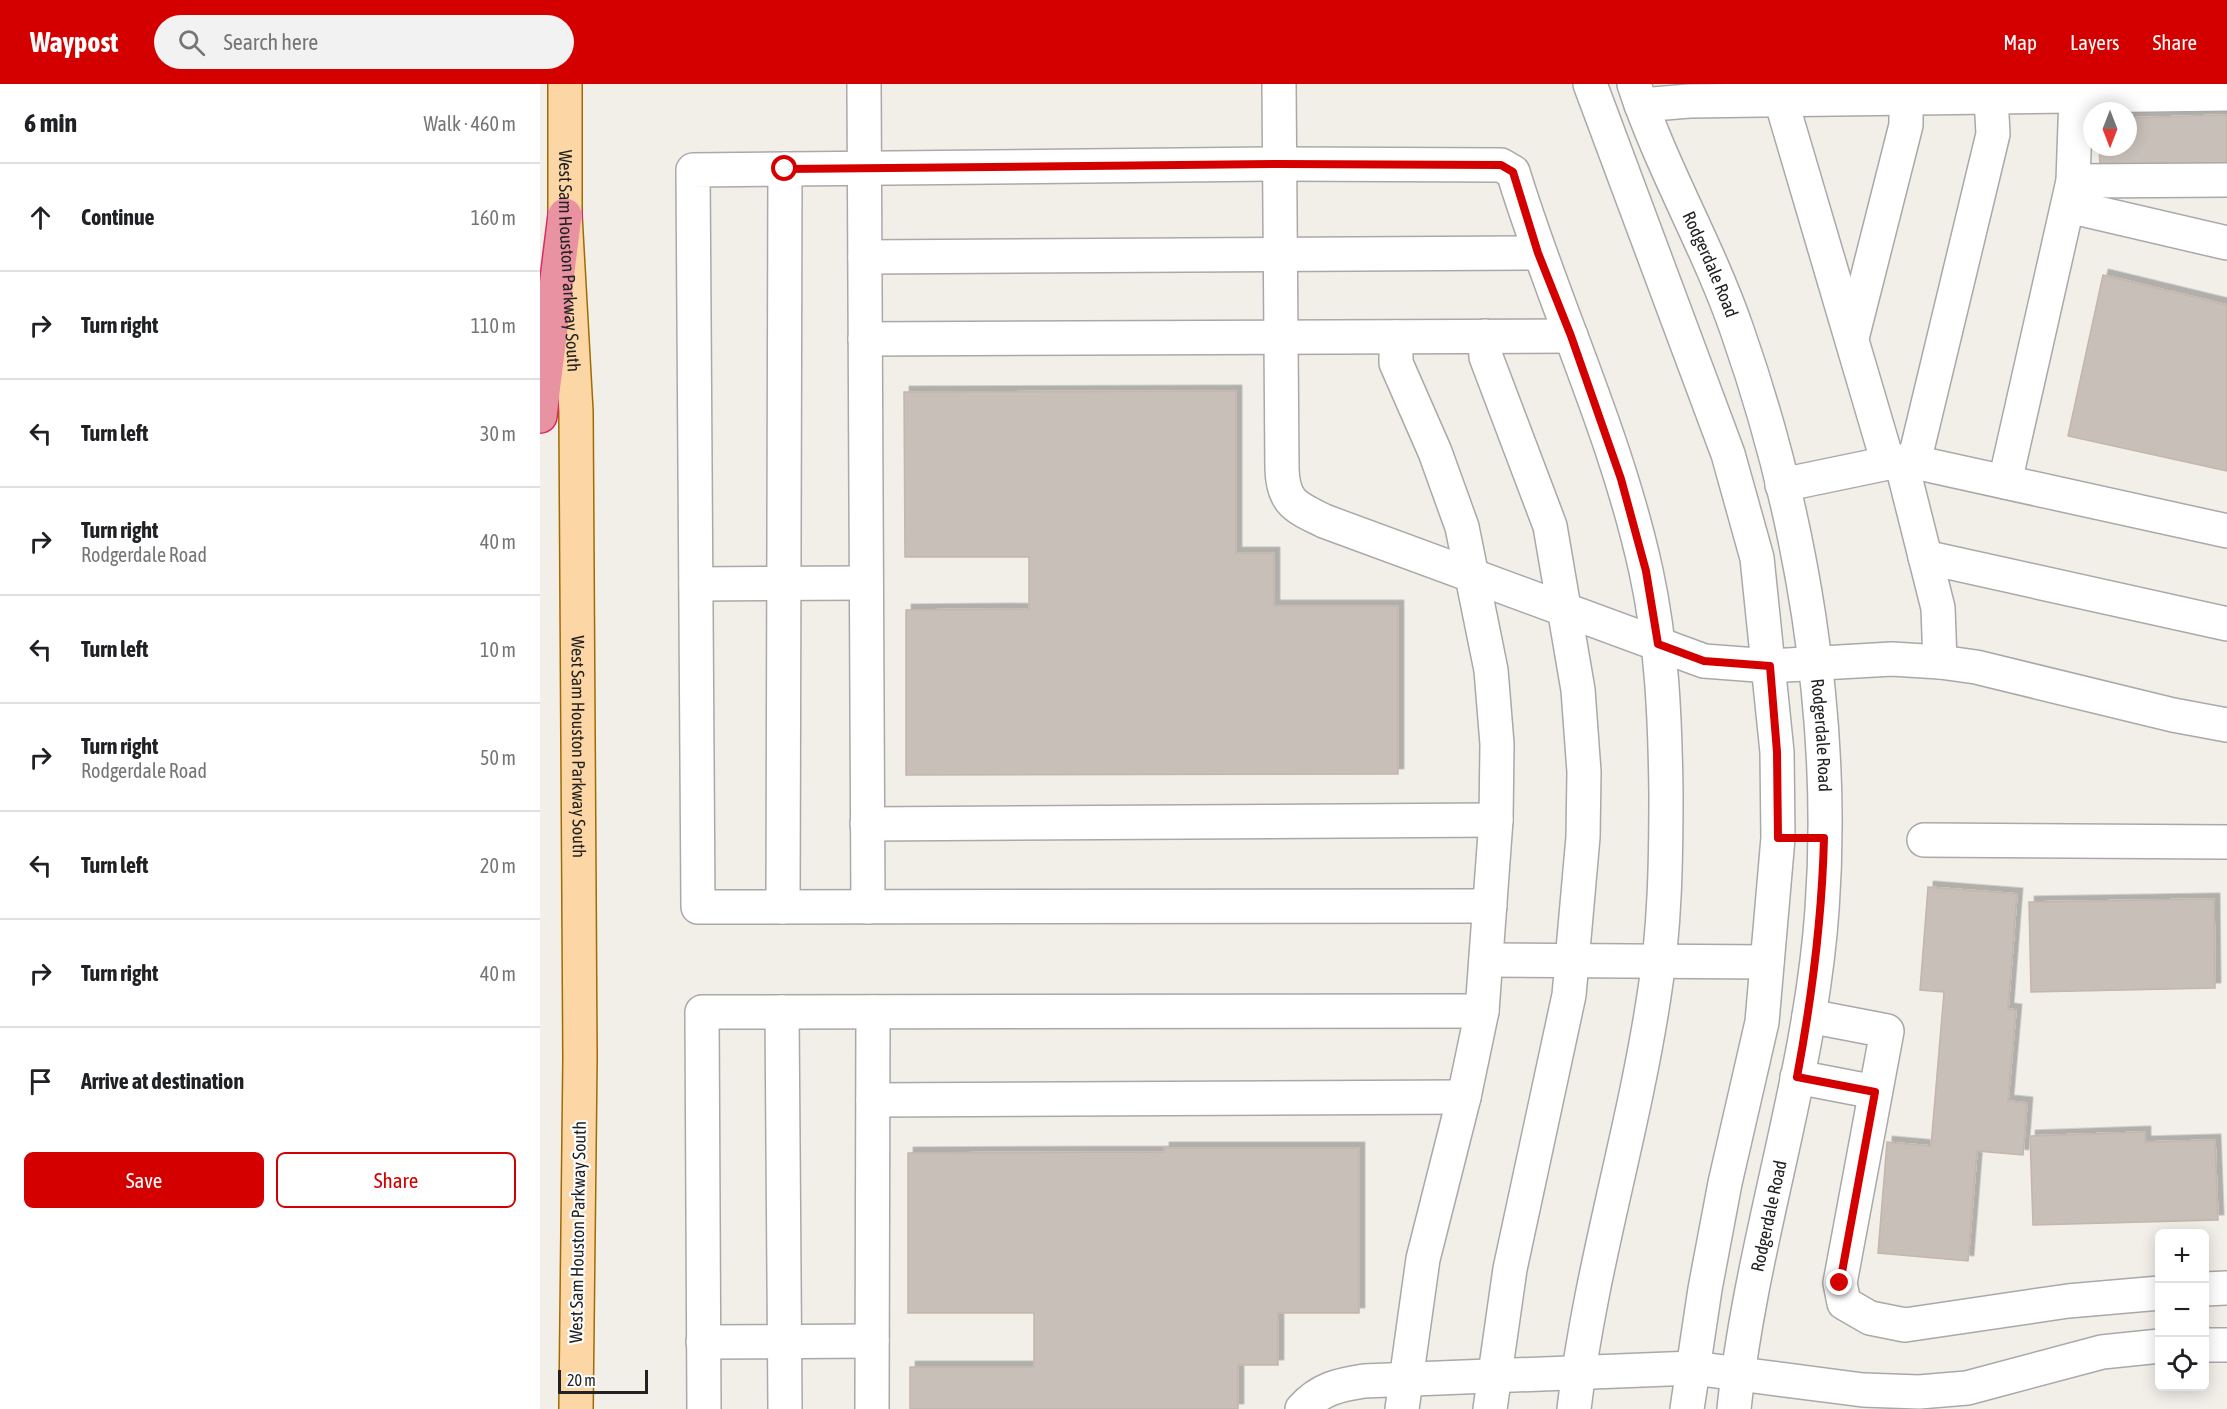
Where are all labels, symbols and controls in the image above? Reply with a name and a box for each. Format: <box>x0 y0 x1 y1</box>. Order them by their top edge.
search box <box>154 15 574 69</box>
text: Waypost <box>30 26 118 58</box>
icon: search <box>175 26 208 59</box>
text: Search here <box>223 29 318 55</box>
text: Map <box>2003 30 2037 54</box>
text: Layers <box>2070 30 2120 54</box>
text: Share <box>2153 30 2197 54</box>
north arrow <box>2083 102 2137 156</box>
text: 6 min <box>24 108 77 138</box>
text: Walk · 460 m <box>424 112 516 135</box>
street label: West Sam Houston Parkway South <box>555 150 585 372</box>
route start <box>771 155 797 181</box>
icon: ahead <box>24 201 57 234</box>
text: Continue <box>81 204 155 230</box>
text: 160 m <box>471 206 516 229</box>
street label: Rodgerdale Road <box>1678 208 1743 320</box>
icon: right <box>24 309 57 342</box>
text: Turn right <box>81 312 158 338</box>
text: 110 m <box>471 314 516 337</box>
icon: left <box>24 417 57 450</box>
text: Turn left <box>81 420 148 446</box>
text: 30 m <box>480 422 516 445</box>
text: Turn right <box>81 517 158 543</box>
icon: right <box>24 525 57 558</box>
text: 40 m <box>480 530 516 553</box>
text: Rodgerdale Road <box>81 543 207 566</box>
icon: left <box>24 633 57 666</box>
street label: West Sam Houston Parkway South <box>567 635 590 858</box>
text: Turn left <box>81 636 148 662</box>
text: 10 m <box>480 638 516 661</box>
street label: Rodgerdale Road <box>1807 677 1836 792</box>
text: Turn right <box>81 733 158 759</box>
icon: right <box>24 741 57 774</box>
text: 50 m <box>480 746 516 769</box>
text: Rodgerdale Road <box>81 759 207 782</box>
icon: left <box>24 849 57 882</box>
text: Turn left <box>81 852 148 878</box>
text: 20 m <box>480 854 516 877</box>
icon: right <box>24 957 57 990</box>
text: Turn right <box>81 960 158 986</box>
text: 40 m <box>480 962 516 985</box>
icon: arrive <box>24 1065 57 1098</box>
text: Arrive at destination <box>81 1068 244 1094</box>
street label: West Sam Houston Parkway South <box>565 1121 590 1343</box>
button: Save <box>24 1152 264 1208</box>
button: Share <box>276 1152 516 1208</box>
street label: Rodgerdale Road <box>1746 1158 1791 1274</box>
map controls <box>2155 1229 2209 1391</box>
button: + <box>2155 1229 2209 1283</box>
route end <box>1826 1269 1852 1295</box>
button: − <box>2155 1283 2209 1337</box>
button: locate <box>2155 1337 2209 1391</box>
scale bar <box>558 1367 648 1394</box>
text: 20 m <box>567 1371 596 1389</box>

